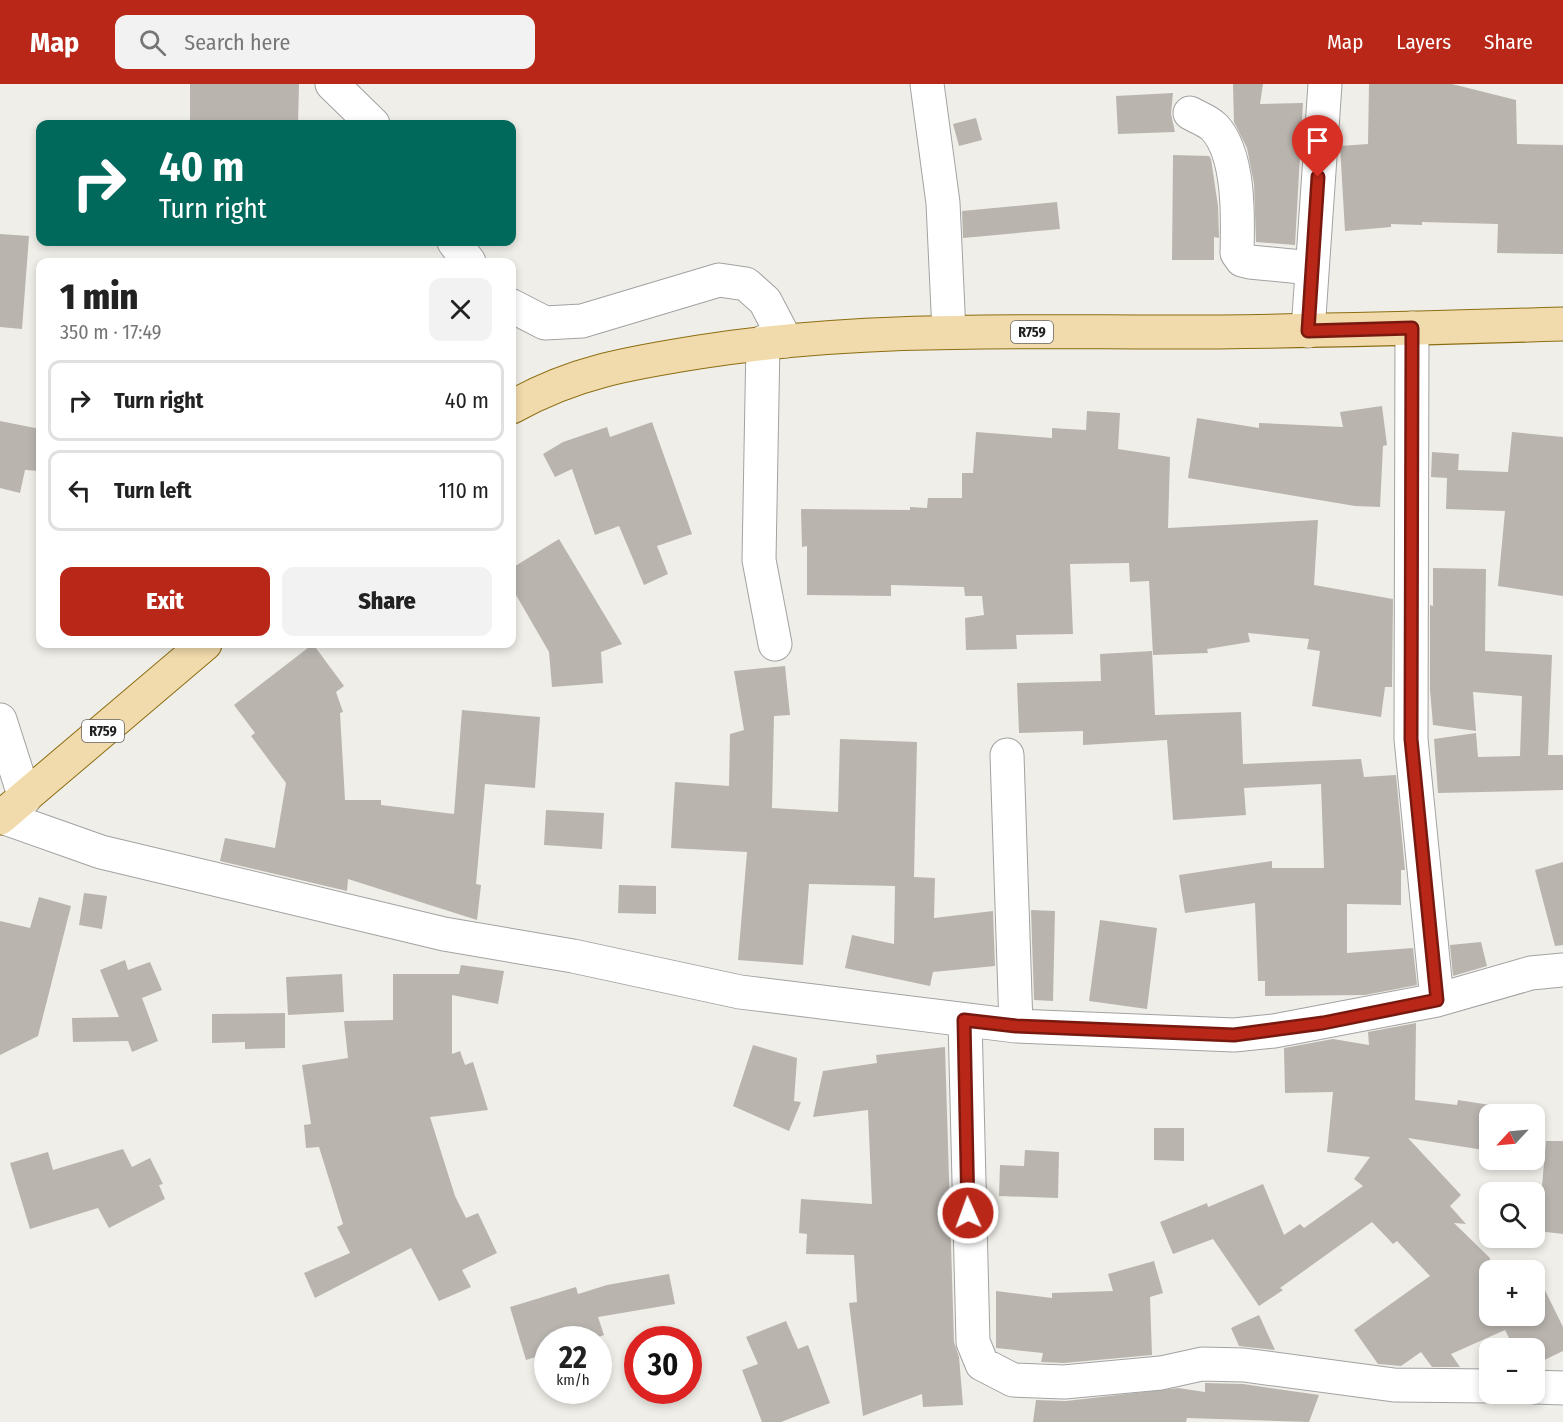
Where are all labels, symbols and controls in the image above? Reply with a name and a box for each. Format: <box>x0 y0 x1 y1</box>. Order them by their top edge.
search box <box>115 15 535 69</box>
text: Map <box>30 26 79 59</box>
icon: search <box>136 26 169 59</box>
text: Search here <box>184 29 290 56</box>
text: Map <box>1327 29 1363 55</box>
text: Layers <box>1396 29 1451 55</box>
text: Share <box>1484 29 1533 55</box>
pin <box>1292 115 1343 177</box>
icon: arrive <box>1301 124 1334 157</box>
text: 40 m <box>159 142 244 192</box>
icon: right <box>60 144 138 222</box>
text: Turn right <box>159 193 267 225</box>
text: 1 min <box>60 275 138 319</box>
button: close <box>429 278 492 341</box>
text: 350 m · 17:49 <box>60 320 161 344</box>
road number: R759 <box>1011 321 1053 343</box>
icon: right <box>63 384 96 417</box>
text: Turn right <box>114 387 203 414</box>
text: 40 m <box>445 387 489 414</box>
icon: left <box>63 474 96 507</box>
text: Turn left <box>114 477 192 504</box>
text: 110 m <box>439 477 489 504</box>
button: Exit <box>60 567 270 636</box>
button: Share <box>282 567 492 636</box>
road number: R759 <box>82 720 124 742</box>
north arrow <box>1479 1104 1545 1170</box>
map controls <box>1479 1104 1545 1404</box>
position arrow <box>936 1181 1000 1245</box>
button: search <box>1479 1182 1545 1248</box>
button: + <box>1479 1260 1545 1326</box>
speed limit sign: 30 <box>624 1326 702 1404</box>
button: − <box>1479 1338 1545 1404</box>
text: 22 <box>559 1340 587 1376</box>
text: km/h <box>556 1371 590 1389</box>

